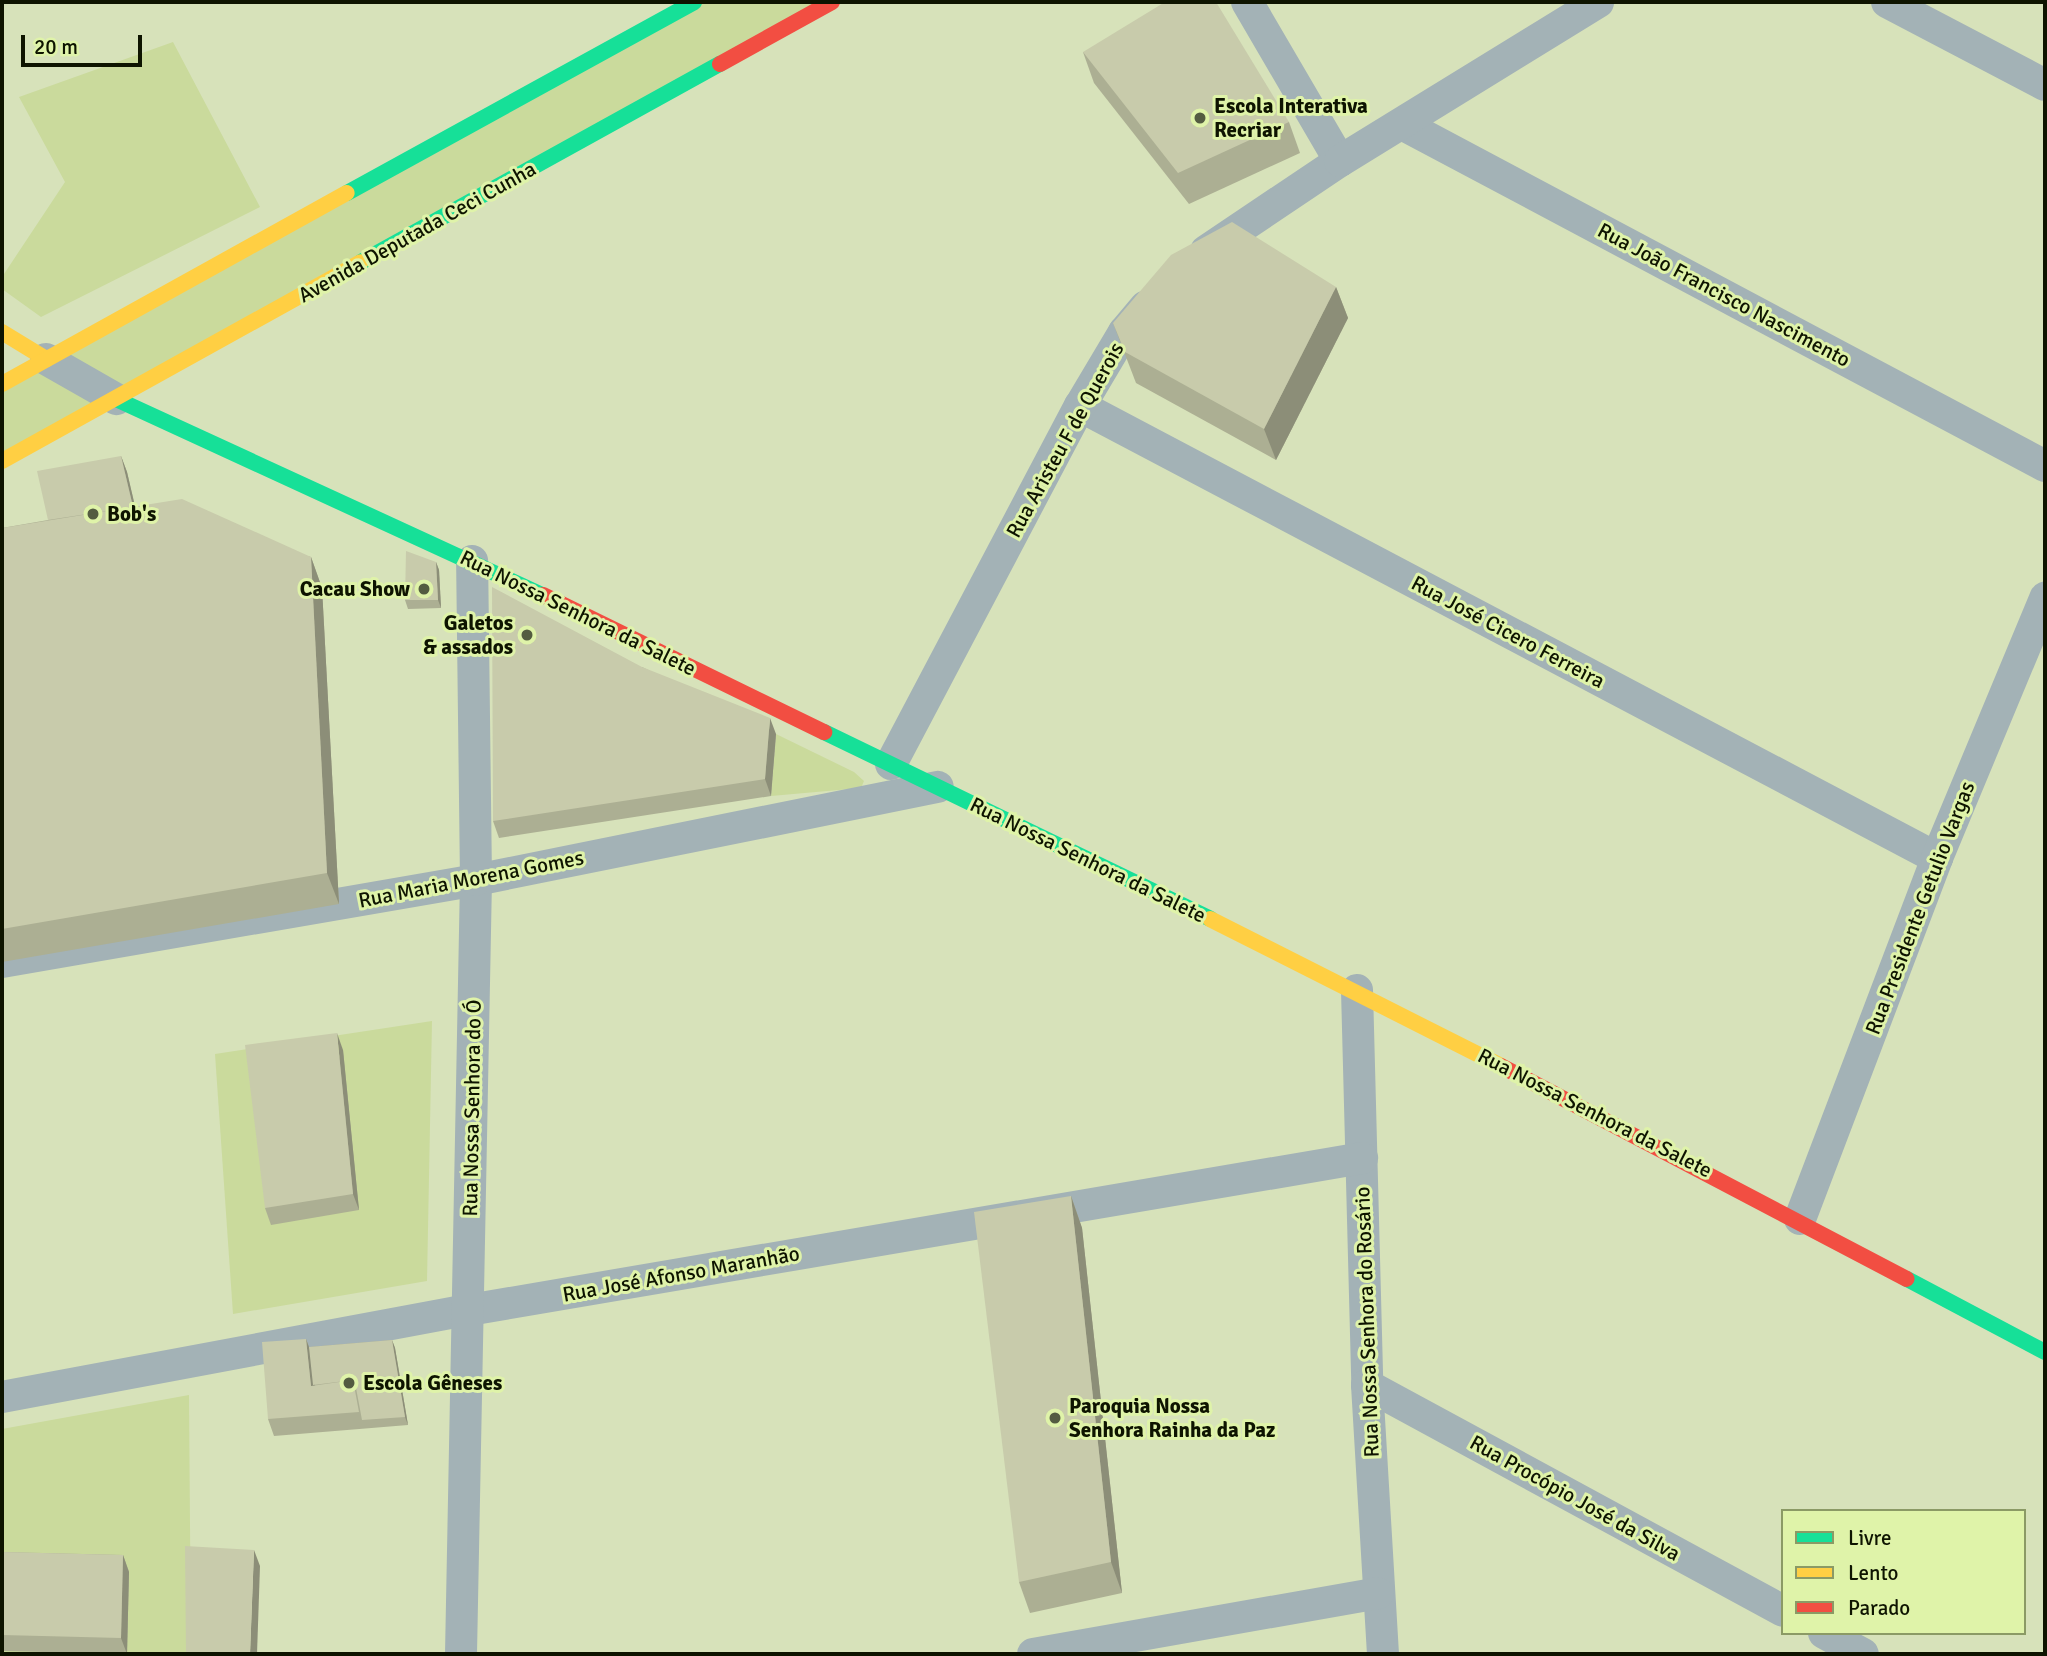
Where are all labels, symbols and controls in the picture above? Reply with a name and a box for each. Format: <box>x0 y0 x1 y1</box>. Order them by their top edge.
scale bar <box>24 21 145 65</box>
text: 20 m <box>34 34 78 60</box>
place label: Escola Interativa Recriar <box>1214 93 1368 143</box>
marker: Escola Interativa Recriar <box>1192 110 1208 126</box>
street label: Avenida Deputada Ceci Cunha <box>294 156 540 308</box>
street label: Rua João Francisco Nascimento <box>1593 218 1855 372</box>
street label: Rua Aristeu F de Querois <box>1001 338 1129 542</box>
place label: Bob's <box>107 501 156 527</box>
marker: Bob's <box>85 506 101 522</box>
street label: Rua Nossa Senhora da Salete <box>456 545 700 681</box>
street label: Rua José Cicero Ferreira <box>1407 570 1609 694</box>
place label: Cacau Show <box>300 576 410 602</box>
marker: Cacau Show <box>416 581 432 597</box>
place label: Galetos & assados <box>423 610 513 660</box>
marker: Galetos & assados <box>519 627 535 643</box>
street label: Rua Presidente Getulio Vargas <box>1860 778 1980 1038</box>
street label: Rua Nossa Senhora da Salete <box>966 792 1210 928</box>
street label: Rua Maria Morena Gomes <box>356 845 586 913</box>
street label: Rua Nossa Senhora do Ó <box>458 999 486 1217</box>
street label: Rua Nossa Senhora da Salete <box>1474 1043 1716 1183</box>
street label: Rua Nossa Senhora do Rosário <box>1350 1186 1384 1458</box>
street label: Rua José Afonso Maranhão <box>561 1241 801 1307</box>
place label: Escola Gêneses <box>363 1370 502 1396</box>
marker: Escola Gêneses <box>341 1375 357 1391</box>
place label: Paroquia Nossa Senhora Rainha da Paz <box>1069 1393 1276 1443</box>
marker: Paroquia Nossa Senhora Rainha da Paz <box>1047 1410 1063 1426</box>
street label: Rua Procópio José da Silva <box>1466 1430 1684 1566</box>
legend <box>1781 1509 2026 1635</box>
text: Livre <box>1848 1525 1891 1551</box>
text: Lento <box>1848 1560 1898 1586</box>
text: Parado <box>1848 1595 1910 1621</box>

